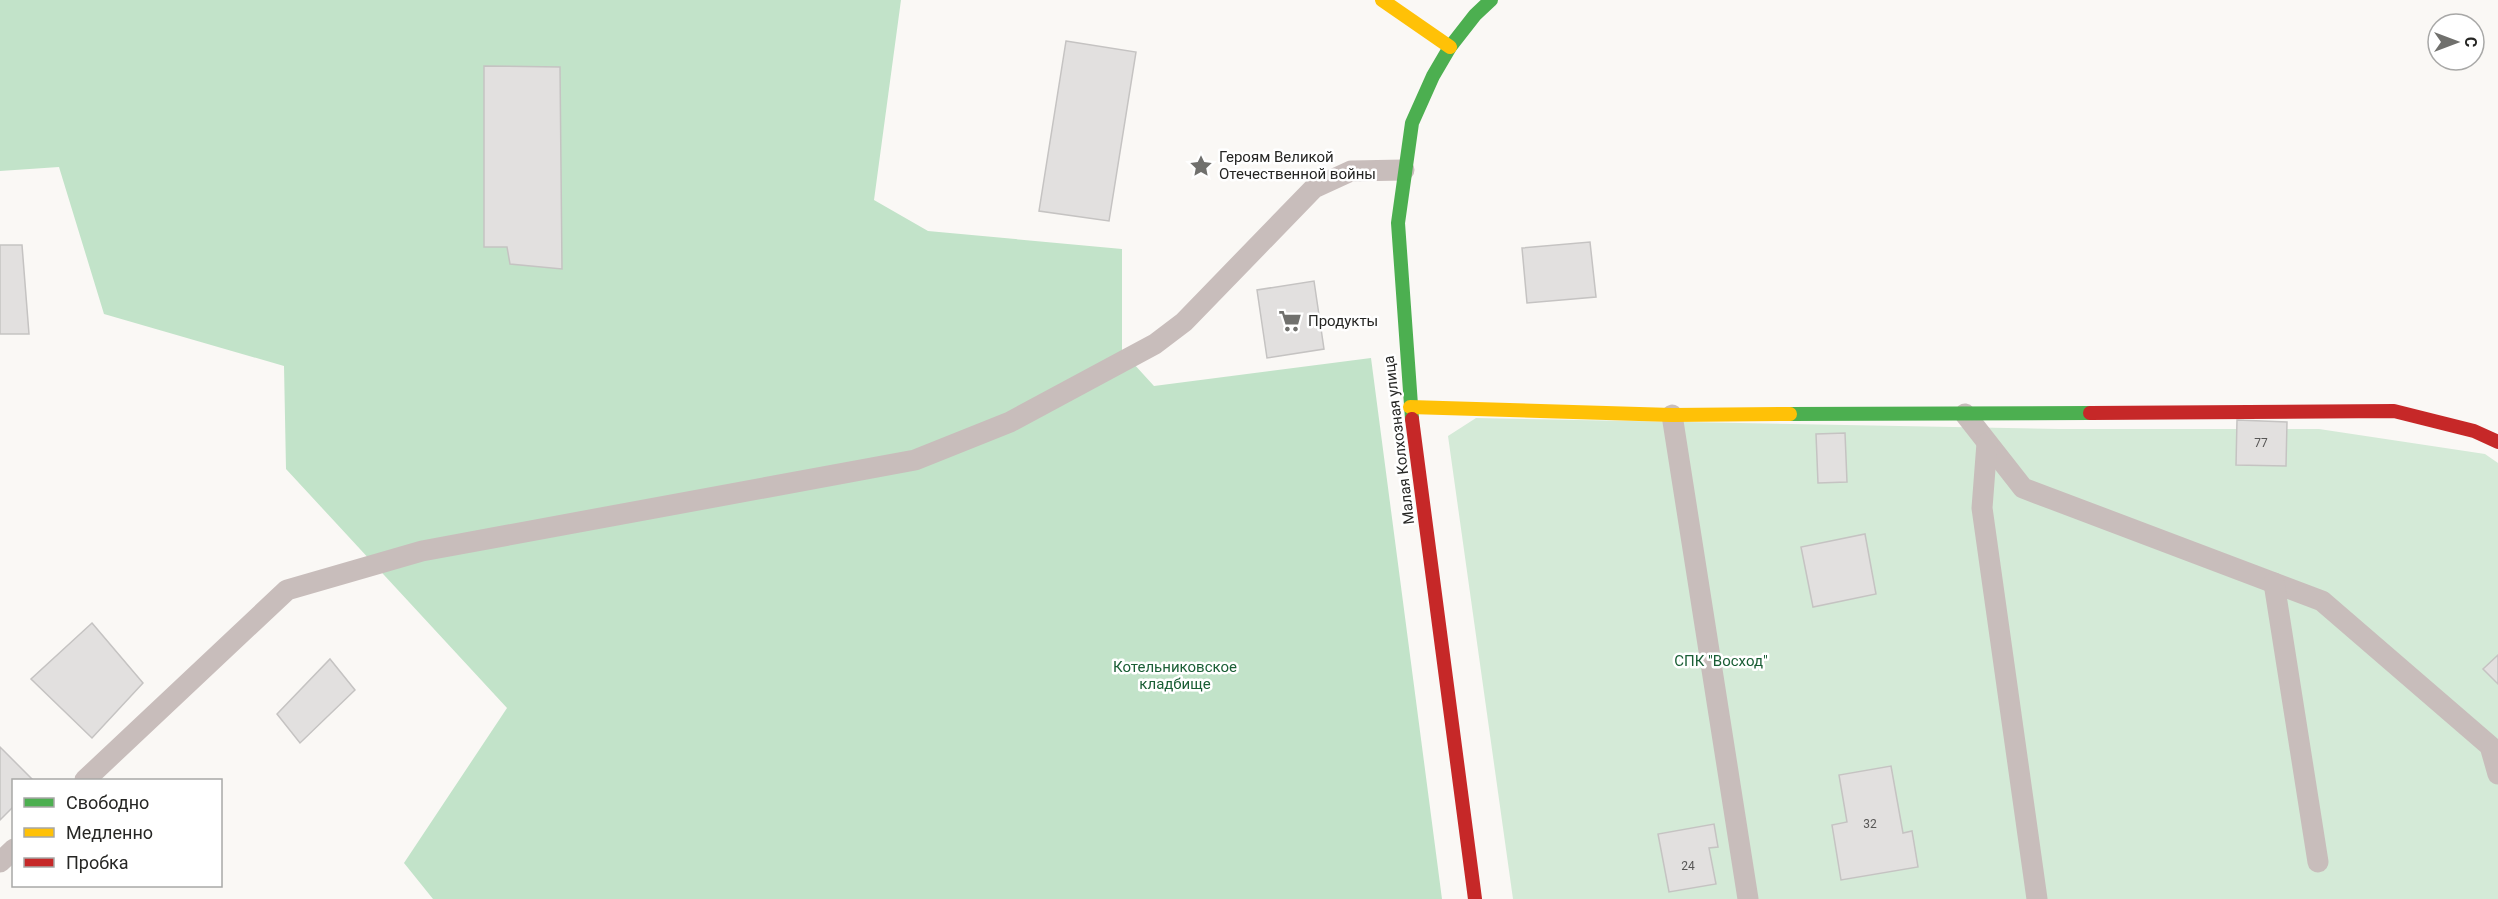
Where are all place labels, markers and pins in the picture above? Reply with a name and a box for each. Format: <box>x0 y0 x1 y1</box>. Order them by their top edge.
place label: Героям Великой Отечественной войны <box>1219 148 1376 183</box>
place icon: Героям Великой Отечественной войны <box>1188 153 1214 179</box>
supermarket icon: Продукты <box>1277 308 1303 334</box>
place label: Продукты <box>1308 312 1378 330</box>

